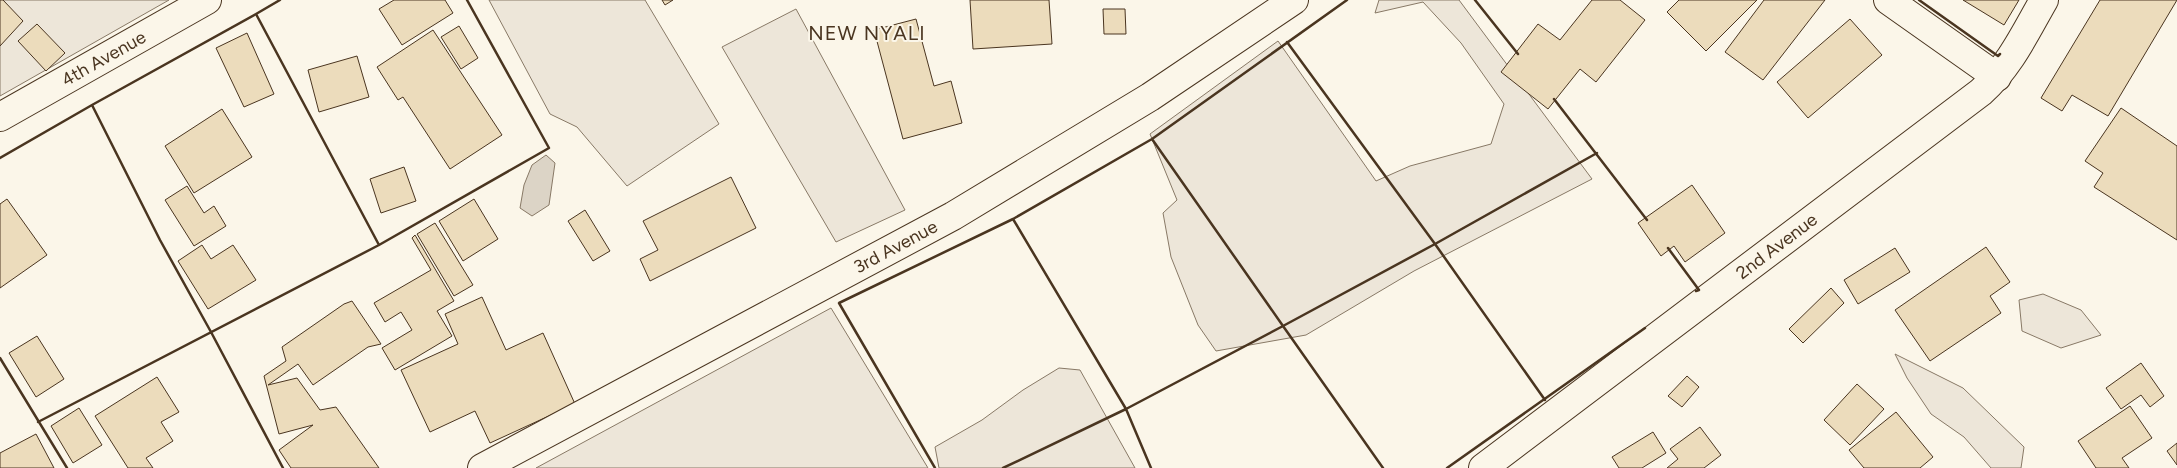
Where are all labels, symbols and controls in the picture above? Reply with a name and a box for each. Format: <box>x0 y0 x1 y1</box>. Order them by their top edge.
district label: NEW NYALI <box>808 21 926 45</box>
street label: 4th Avenue <box>58 26 150 91</box>
street label: 2nd Avenue <box>1732 208 1822 284</box>
street label: 3rd Avenue <box>850 215 941 278</box>

